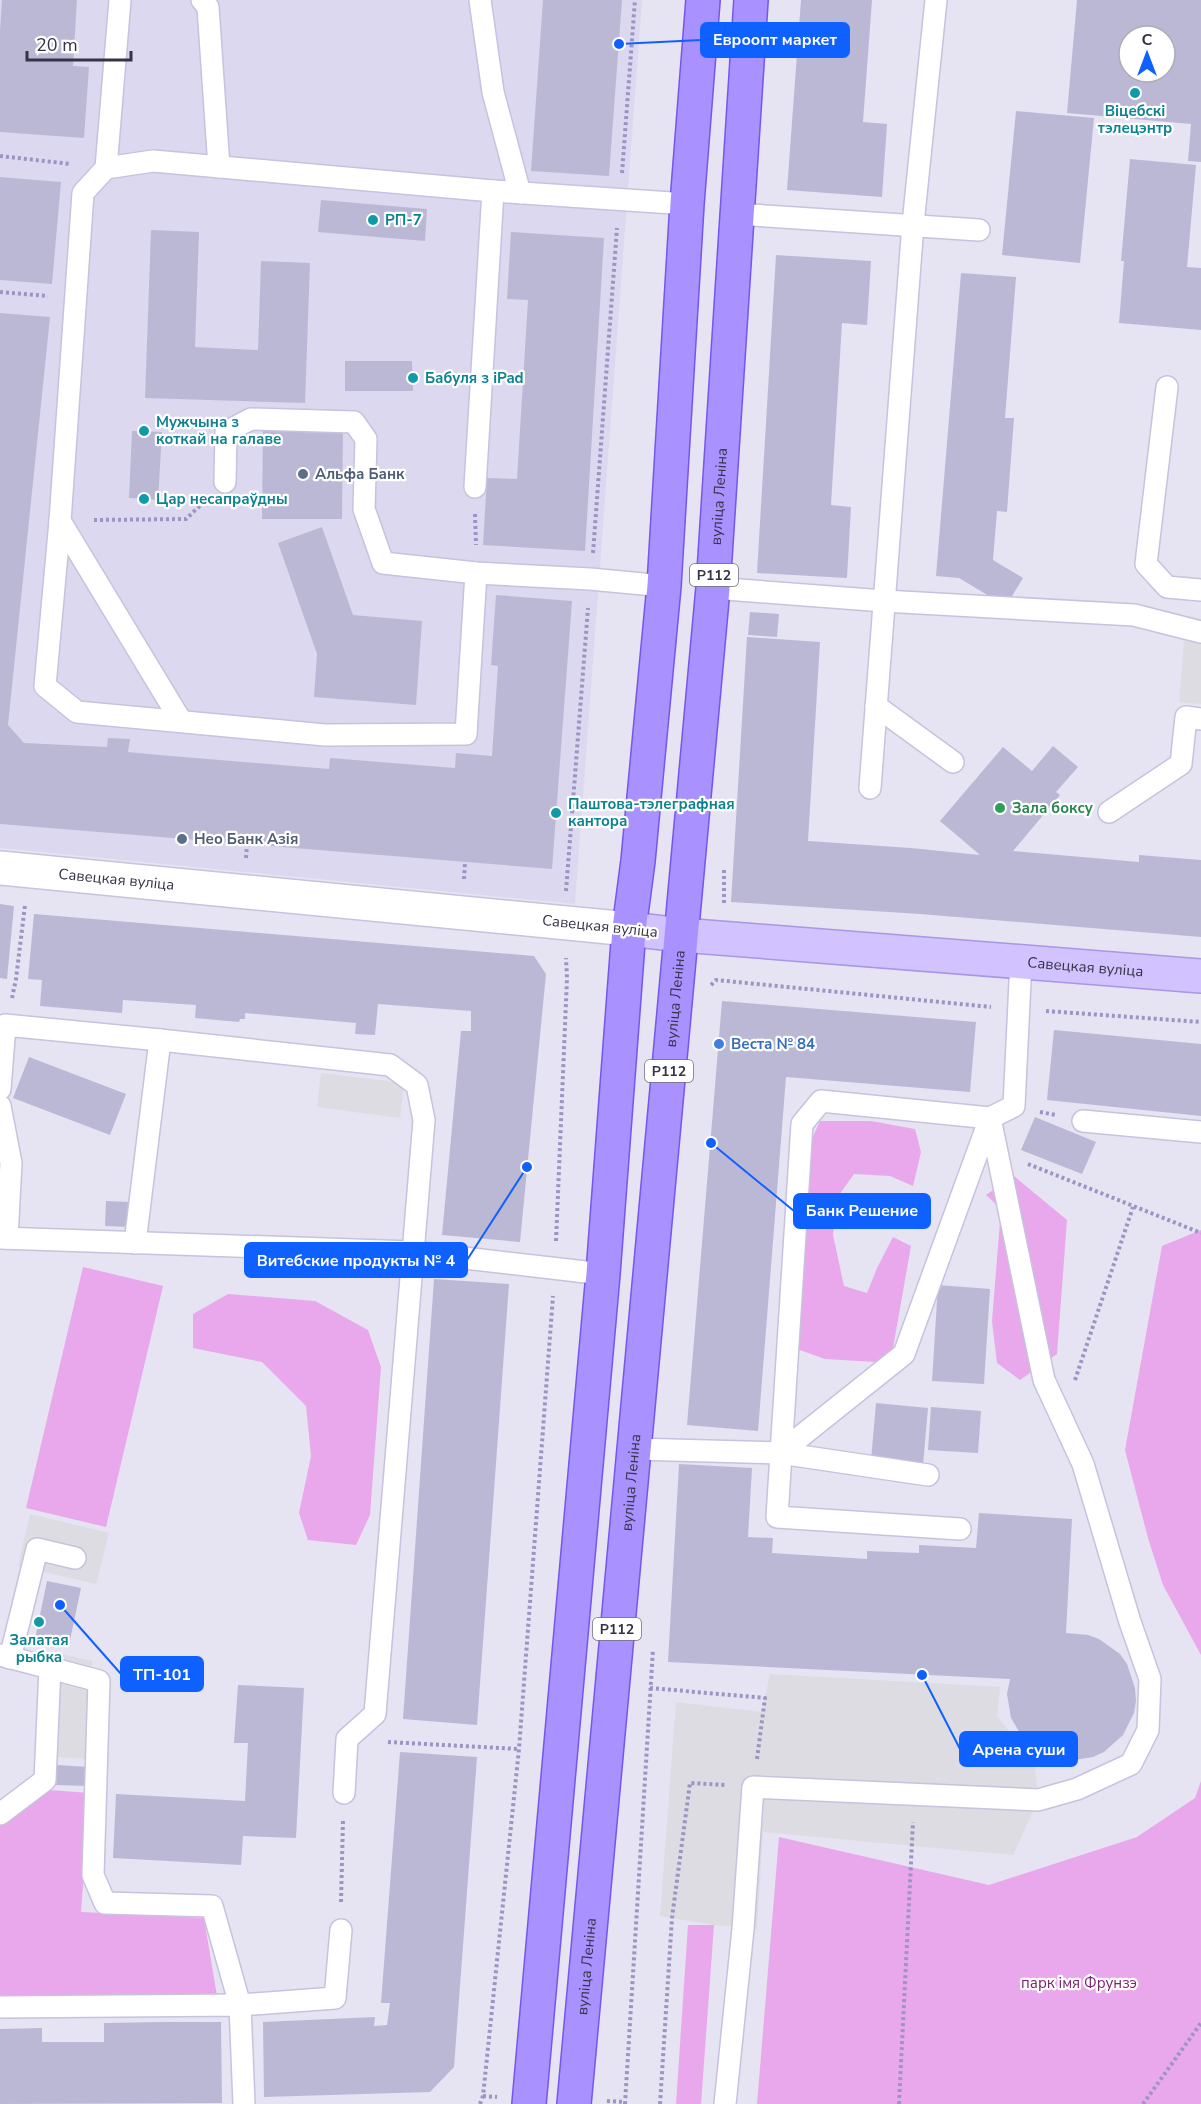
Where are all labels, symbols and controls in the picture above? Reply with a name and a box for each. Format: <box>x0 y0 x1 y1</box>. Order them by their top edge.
callout: Евроопт маркет <box>701 23 849 57</box>
scale bar <box>27 24 130 62</box>
north arrow <box>1117 24 1177 84</box>
text: Евроопт маркет <box>713 29 837 51</box>
text: С <box>1142 29 1153 51</box>
text: 20 m <box>36 33 78 57</box>
marker: Віцебскі тэлецэнтр <box>1128 86 1142 100</box>
place label: Віцебскі тэлецэнтр <box>1098 101 1172 138</box>
place label: РП-7 <box>385 210 422 230</box>
marker: РП-7 <box>366 213 380 227</box>
place label: Бабуля з iPad <box>425 368 524 388</box>
marker: Бабуля з iPad <box>406 371 420 385</box>
place label: Мужчына з коткай на галаве <box>156 412 281 449</box>
marker: Мужчына з коткай на галаве <box>137 424 151 438</box>
street label: вуліца Леніна <box>706 447 732 546</box>
place label: Альфа Банк <box>315 464 405 484</box>
marker: Альфа Банк <box>296 467 310 481</box>
place label: Цар несапраўдны <box>156 489 288 509</box>
marker: Цар несапраўдны <box>137 492 151 506</box>
road number: Р112 <box>690 564 738 586</box>
place label: Паштова-тэлеграфная кантора <box>568 794 735 831</box>
place label: Зала боксу <box>1012 798 1094 818</box>
marker: Зала боксу <box>993 801 1007 815</box>
marker: Паштова-тэлеграфная кантора <box>549 806 563 820</box>
place label: Нео Банк Азія <box>194 829 298 849</box>
marker: Нео Банк Азія <box>175 832 189 846</box>
street label: Савецкая вуліца <box>58 864 175 895</box>
street label: Савецкая вуліца <box>541 910 659 942</box>
street label: вуліца Леніна <box>661 949 690 1048</box>
street label: Савецкая вуліца <box>1027 952 1144 981</box>
place label: Веста № 84 <box>731 1034 815 1054</box>
marker: Веста № 84 <box>712 1037 726 1051</box>
road number: Р112 <box>645 1060 693 1082</box>
callout: Банк Решение <box>794 1194 930 1228</box>
text: Банк Решение <box>806 1200 918 1222</box>
callout: Витебские продукты № 4 <box>245 1243 467 1277</box>
text: Витебские продукты № 4 <box>257 1250 456 1272</box>
street label: вуліца Леніна <box>617 1433 645 1532</box>
marker: Залатая рыбка <box>32 1615 46 1629</box>
road number: Р112 <box>593 1618 641 1640</box>
place label: Залатая рыбка <box>9 1630 69 1667</box>
callout: ТП-101 <box>121 1657 203 1691</box>
text: ТП-101 <box>133 1664 191 1686</box>
callout: Арена суши <box>960 1732 1077 1766</box>
text: Арена суши <box>972 1739 1066 1761</box>
street label: вуліца Леніна <box>572 1917 601 2016</box>
park label: парк імя Фрунзэ <box>1021 1973 1137 1993</box>

